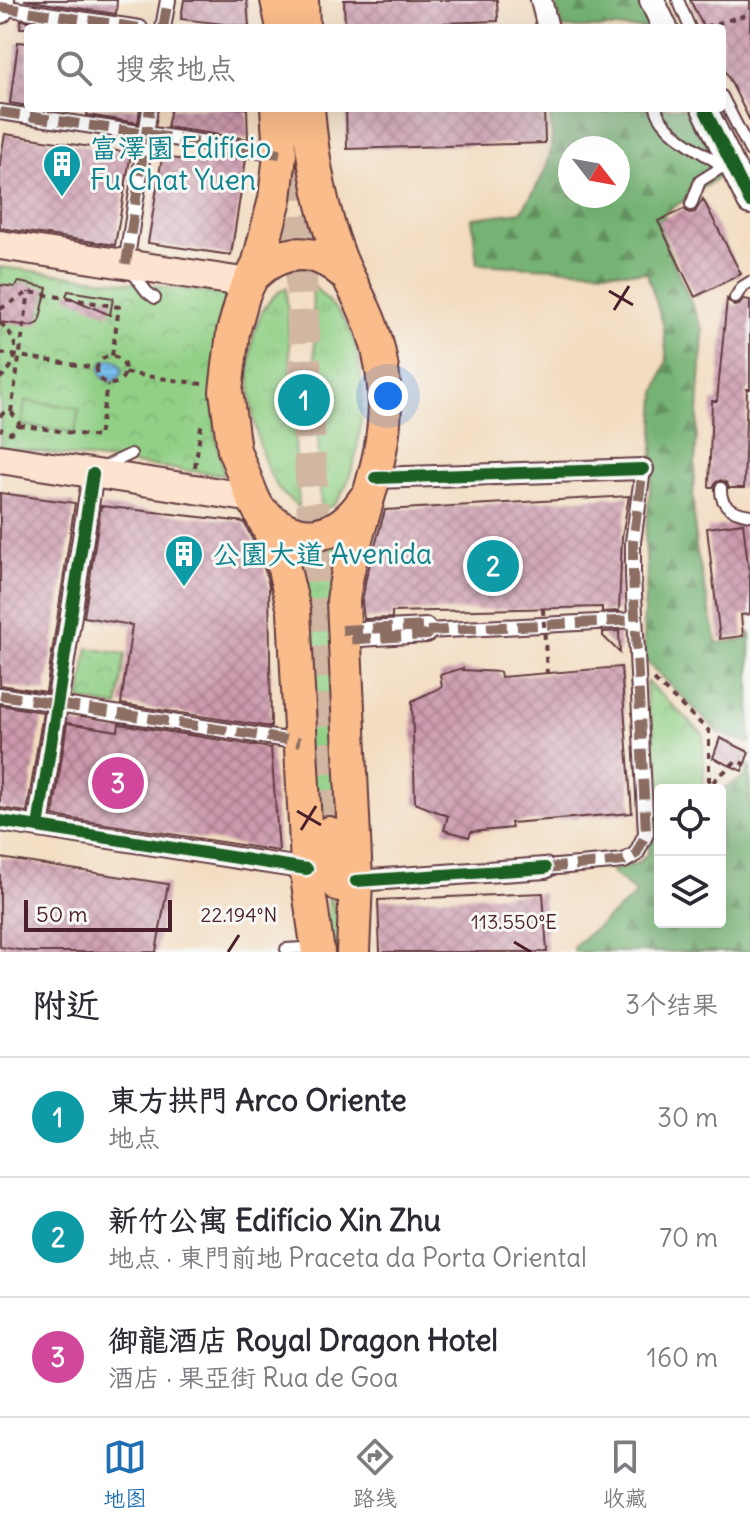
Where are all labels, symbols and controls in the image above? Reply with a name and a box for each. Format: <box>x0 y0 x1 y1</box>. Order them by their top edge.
search box <box>24 24 726 112</box>
icon: search <box>52 46 96 90</box>
text: 搜索地点 <box>116 49 236 87</box>
place label: 富澤園 Edifício Fu Chat Yuen <box>90 130 271 198</box>
north arrow <box>558 136 630 208</box>
building icon: 富澤園 Edifício Fu Chat Yuen <box>41 143 83 198</box>
pin: 1 <box>278 370 330 430</box>
your location <box>368 376 408 416</box>
building icon: 公園大道 Avenida <box>163 533 205 588</box>
place label: 公園大道 Avenida <box>212 536 432 572</box>
pin: 2 <box>467 536 519 596</box>
pin: 3 <box>92 753 144 813</box>
map controls <box>654 784 726 928</box>
button: locate <box>654 784 726 856</box>
button: layers <box>654 856 726 928</box>
scale bar <box>24 896 172 932</box>
text: 50 m <box>36 900 88 928</box>
text: 22.194°N <box>201 902 277 927</box>
text: 113.550°E <box>471 909 557 934</box>
text: 附近 <box>32 983 100 1026</box>
text: 3个结果 <box>625 988 718 1021</box>
text: 東方拱門 Arco Oriente <box>108 1081 407 1119</box>
text: 1 <box>53 1101 63 1134</box>
text: 30 m <box>657 1101 718 1134</box>
text: 地点 <box>108 1121 160 1154</box>
text: 新竹公寓 Edifício Xin Zhu <box>108 1201 441 1239</box>
text: 2 <box>51 1221 65 1254</box>
text: 70 m <box>659 1221 718 1254</box>
text: 地点 · 東門前地 Praceta da Porta Oriental <box>108 1241 587 1274</box>
text: 御龍酒店 Royal Dragon Hotel <box>108 1321 498 1359</box>
text: 3 <box>51 1341 65 1374</box>
text: 160 m <box>647 1341 718 1374</box>
text: 酒店 · 果亞街 Rua de Goa <box>108 1361 398 1394</box>
tab: 地图 <box>103 1435 147 1512</box>
tab: 路线 <box>353 1435 397 1512</box>
tab: 收藏 <box>603 1435 647 1512</box>

